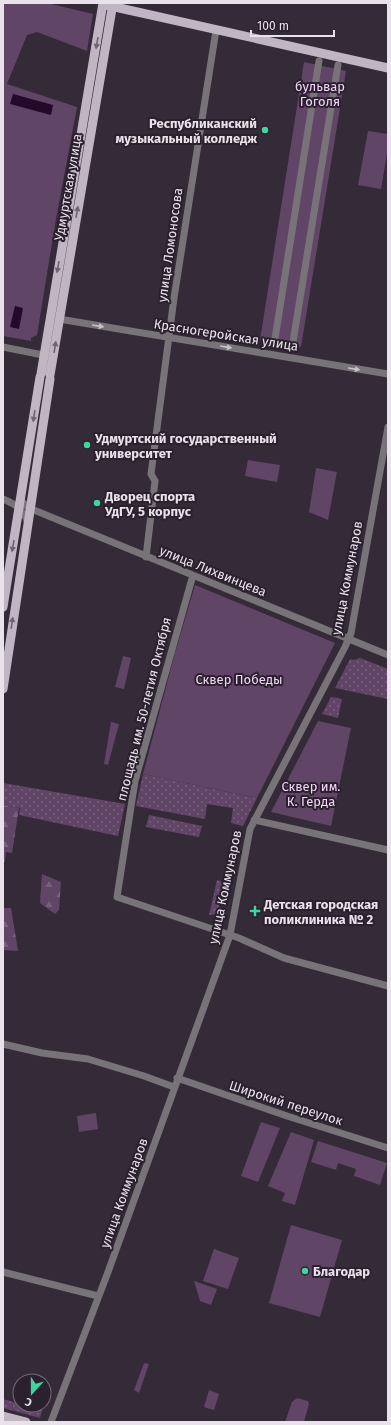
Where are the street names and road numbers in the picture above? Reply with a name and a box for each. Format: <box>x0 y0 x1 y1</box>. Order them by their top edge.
street label: Удмуртская улица <box>51 132 85 242</box>
street label: улица Ломоносова <box>155 187 185 303</box>
street label: Красногеройская улица <box>153 316 299 354</box>
street label: улица Коммунаров <box>329 520 365 636</box>
street label: улица Лихвинцева <box>157 543 269 599</box>
street label: площадь им. 50-летия Октября <box>114 616 174 802</box>
street label: улица Коммунаров <box>206 829 244 945</box>
street label: Широкий переулок <box>227 1078 345 1129</box>
street label: улица Коммунаров <box>97 1136 151 1250</box>

